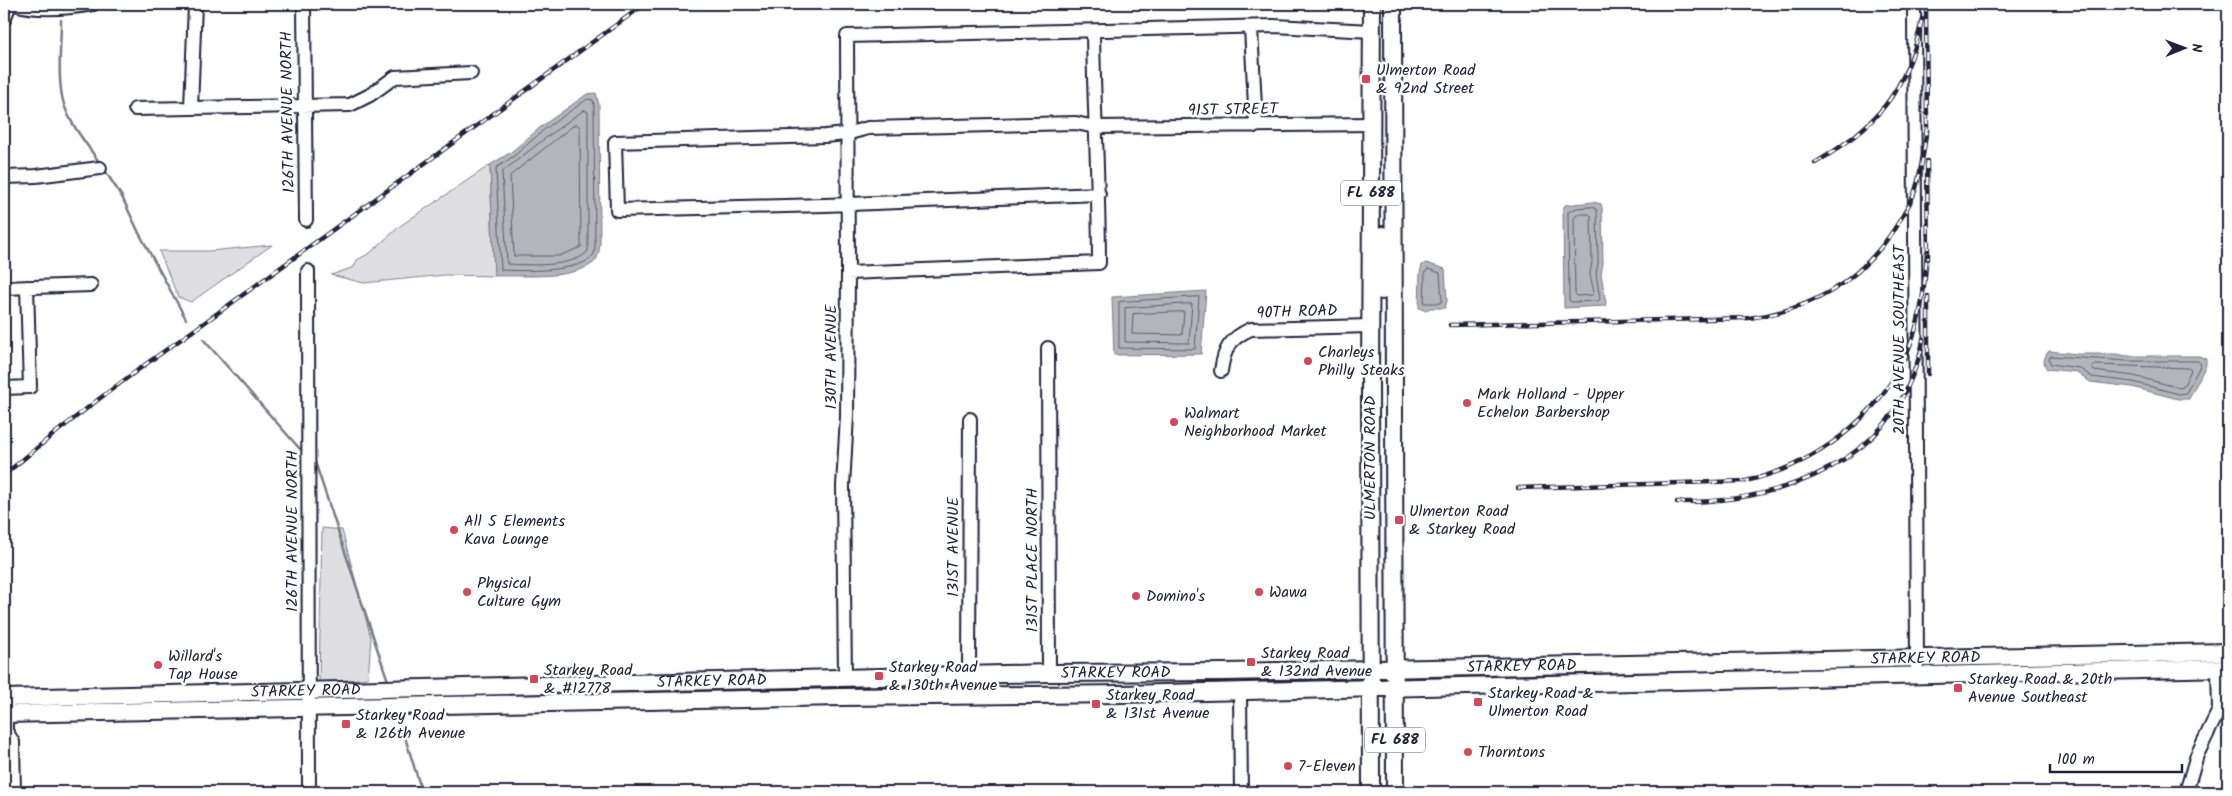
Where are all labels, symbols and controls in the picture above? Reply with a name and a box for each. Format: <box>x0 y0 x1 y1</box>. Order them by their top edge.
north arrow <box>2160 22 2210 72</box>
street label: 126TH AVENUE NORTH <box>274 31 302 193</box>
text: N <box>2185 43 2207 53</box>
place label: Ulmerton Road & 92nd Street <box>1376 58 1476 101</box>
marker: Ulmerton Road & 92nd Street <box>1360 73 1372 85</box>
street label: 91ST STREET <box>1188 97 1280 123</box>
road number: FL 688 <box>1341 180 1401 206</box>
street label: 20TH AVENUE SOUTHEAST <box>1887 244 1912 435</box>
street label: 90TH ROAD <box>1256 298 1338 326</box>
street label: 130TH AVENUE <box>819 304 844 410</box>
place label: Charleys Philly Steaks <box>1318 340 1405 383</box>
marker: Charleys Philly Steaks <box>1302 355 1314 367</box>
place label: Mark Holland - Upper Echelon Barbershop <box>1477 382 1625 425</box>
street label: ULMERTON ROAD <box>1358 396 1383 520</box>
marker: Mark Holland - Upper Echelon Barbershop <box>1461 397 1473 409</box>
place label: Walmart Neighborhood Market <box>1184 401 1328 444</box>
marker: Walmart Neighborhood Market <box>1168 416 1180 428</box>
street label: 126TH AVENUE NORTH <box>280 450 305 612</box>
street label: 131ST PLACE NORTH <box>1020 488 1045 632</box>
street label: 131ST AVENUE <box>941 496 966 597</box>
place label: Ulmerton Road & Starkey Road <box>1409 499 1516 542</box>
place label: All 5 Elements Kava Lounge <box>464 509 565 552</box>
marker: Ulmerton Road & Starkey Road <box>1393 514 1405 526</box>
marker: All 5 Elements Kava Lounge <box>448 524 460 536</box>
place label: Physical Culture Gym <box>477 571 561 614</box>
place label: Wawa <box>1269 580 1307 605</box>
place label: Domino's <box>1146 584 1205 609</box>
marker: Physical Culture Gym <box>461 586 473 598</box>
marker: Wawa <box>1253 586 1265 598</box>
marker: Domino's <box>1130 590 1142 602</box>
place label: Starkey Road & 132nd Avenue <box>1261 641 1372 684</box>
place label: Willard's Tap House <box>168 644 238 687</box>
street label: STARKEY ROAD <box>1870 644 1981 672</box>
street label: STARKEY ROAD <box>1466 652 1577 680</box>
place label: Starkey Road & 130th Avenue <box>889 655 997 698</box>
marker: Starkey Road & 132nd Avenue <box>1245 656 1257 668</box>
place label: Starkey Road & #12778 <box>544 658 633 701</box>
marker: Willard's Tap House <box>152 659 164 671</box>
street label: STARKEY ROAD <box>1061 660 1171 685</box>
street label: STARKEY ROAD <box>657 667 767 695</box>
place label: Starkey Road & 20th Avenue Southeast <box>1968 667 2112 710</box>
marker: Starkey Road & 130th Avenue <box>873 670 885 682</box>
marker: Starkey Road & #12778 <box>528 673 540 685</box>
street label: STARKEY ROAD <box>251 677 361 705</box>
place label: Starkey Road & Ulmerton Road <box>1488 681 1594 724</box>
marker: Starkey Road & 20th Avenue Southeast <box>1952 682 1964 694</box>
place label: Starkey Road & 131st Avenue <box>1106 683 1209 726</box>
marker: Starkey Road & Ulmerton Road <box>1472 696 1484 708</box>
marker: Starkey Road & 131st Avenue <box>1090 698 1102 710</box>
place label: Starkey Road & 126th Avenue <box>356 703 465 746</box>
marker: Starkey Road & 126th Avenue <box>340 718 352 730</box>
road number: FL 688 <box>1365 728 1425 752</box>
place label: Thorntons <box>1478 740 1545 765</box>
scale bar <box>2050 741 2182 773</box>
marker: Thorntons <box>1462 746 1474 758</box>
text: 100 m <box>2057 748 2095 772</box>
place label: 7-Eleven <box>1298 754 1356 779</box>
marker: 7-Eleven <box>1282 760 1294 772</box>

